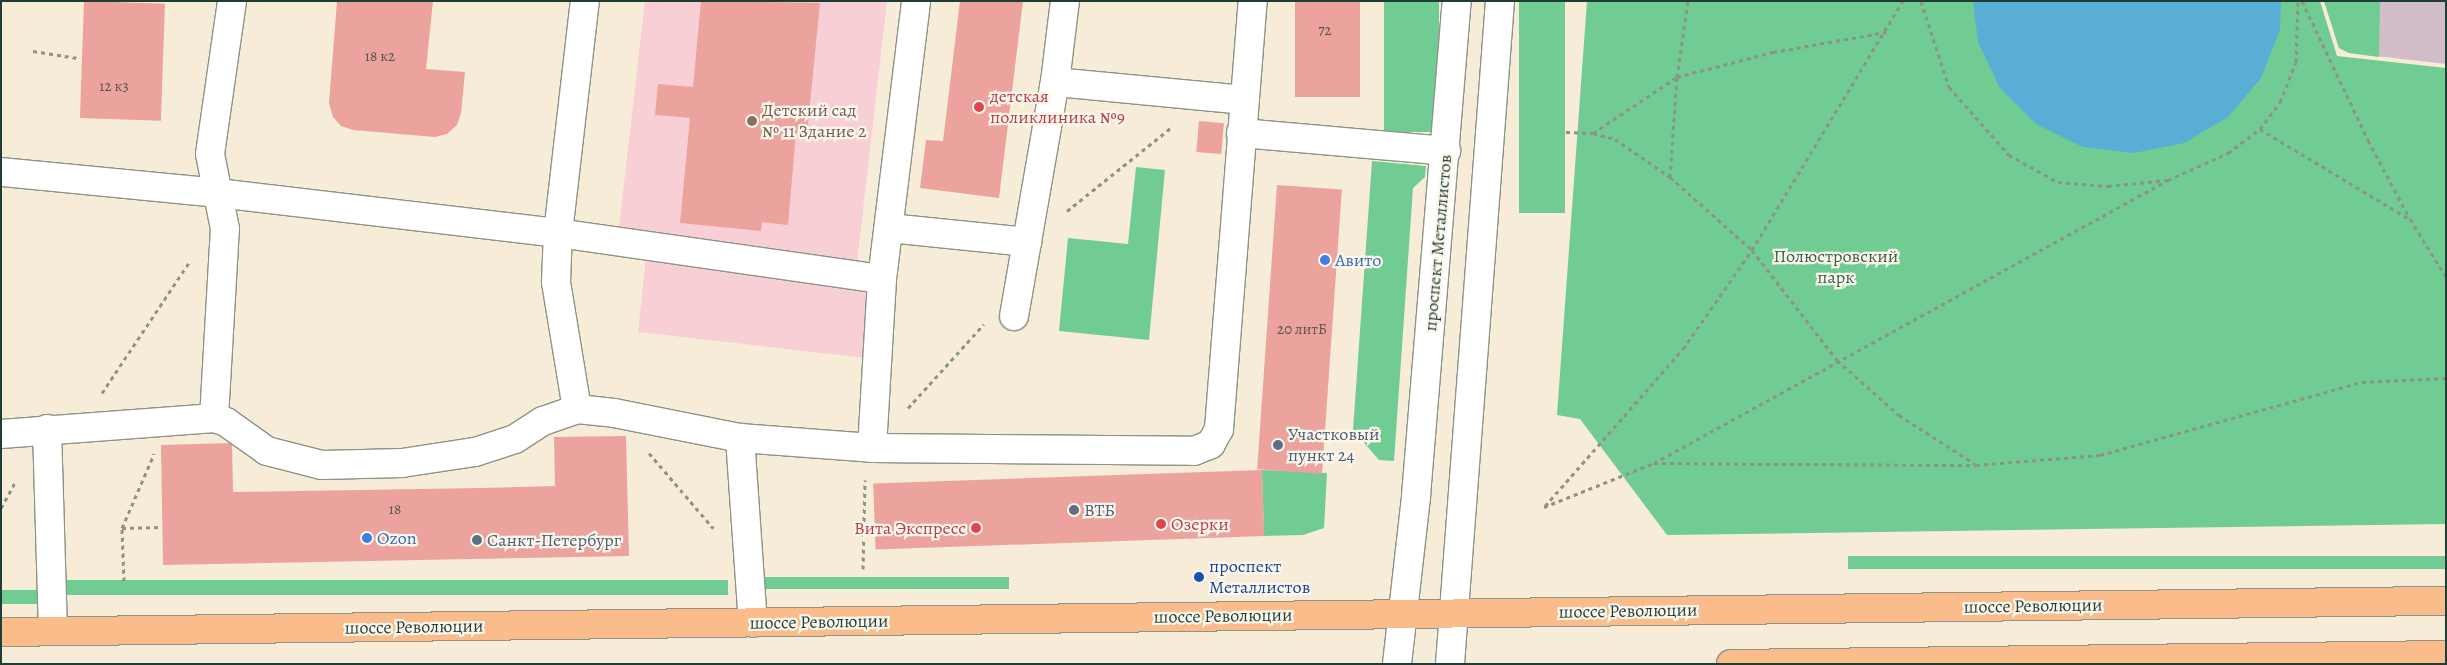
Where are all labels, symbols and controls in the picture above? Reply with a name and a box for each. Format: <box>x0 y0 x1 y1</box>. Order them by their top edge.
house number: 72 <box>1318 22 1332 40</box>
house number: 18 к2 <box>365 48 395 66</box>
house number: 12 к3 <box>99 78 129 96</box>
place label: детская поликлиника №9 <box>990 86 1125 128</box>
place label: Детский сад № 11 Здание 2 <box>762 100 867 142</box>
marker: детская поликлиника №9 <box>972 100 986 114</box>
marker: Детский сад № 11 Здание 2 <box>746 115 758 127</box>
street label: проспект Металлистов <box>1420 154 1456 332</box>
park label: Полюстровский парк <box>1774 246 1898 288</box>
place label: Авито <box>1335 249 1381 271</box>
marker: Авито <box>1319 254 1331 266</box>
house number: 20 литБ <box>1277 321 1327 339</box>
place label: Участковый пункт 24 <box>1288 424 1380 466</box>
marker: Участковый пункт 24 <box>1272 439 1284 451</box>
place label: ВТБ <box>1084 499 1115 521</box>
house number: 18 <box>389 501 401 519</box>
marker: ВТБ <box>1068 504 1080 516</box>
place label: Озерки <box>1171 513 1229 535</box>
place label: Вита Экспресс <box>854 517 966 539</box>
marker: Озерки <box>1155 518 1167 530</box>
marker: Вита Экспресс <box>970 522 982 534</box>
place label: Ozon <box>377 527 417 549</box>
place label: Санкт-Петербург <box>487 529 621 551</box>
marker: Ozon <box>361 532 373 544</box>
marker: Санкт-Петербург <box>471 534 483 546</box>
place label: проспект Металлистов <box>1209 556 1310 598</box>
marker: проспект Металлистов <box>1193 571 1205 583</box>
street label: шоссе Революции <box>1963 594 2103 618</box>
street label: шоссе Революции <box>1558 599 1698 623</box>
street label: шоссе Революции <box>1153 604 1293 628</box>
street label: шоссе Революции <box>749 610 889 634</box>
street label: шоссе Революции <box>344 615 484 639</box>

